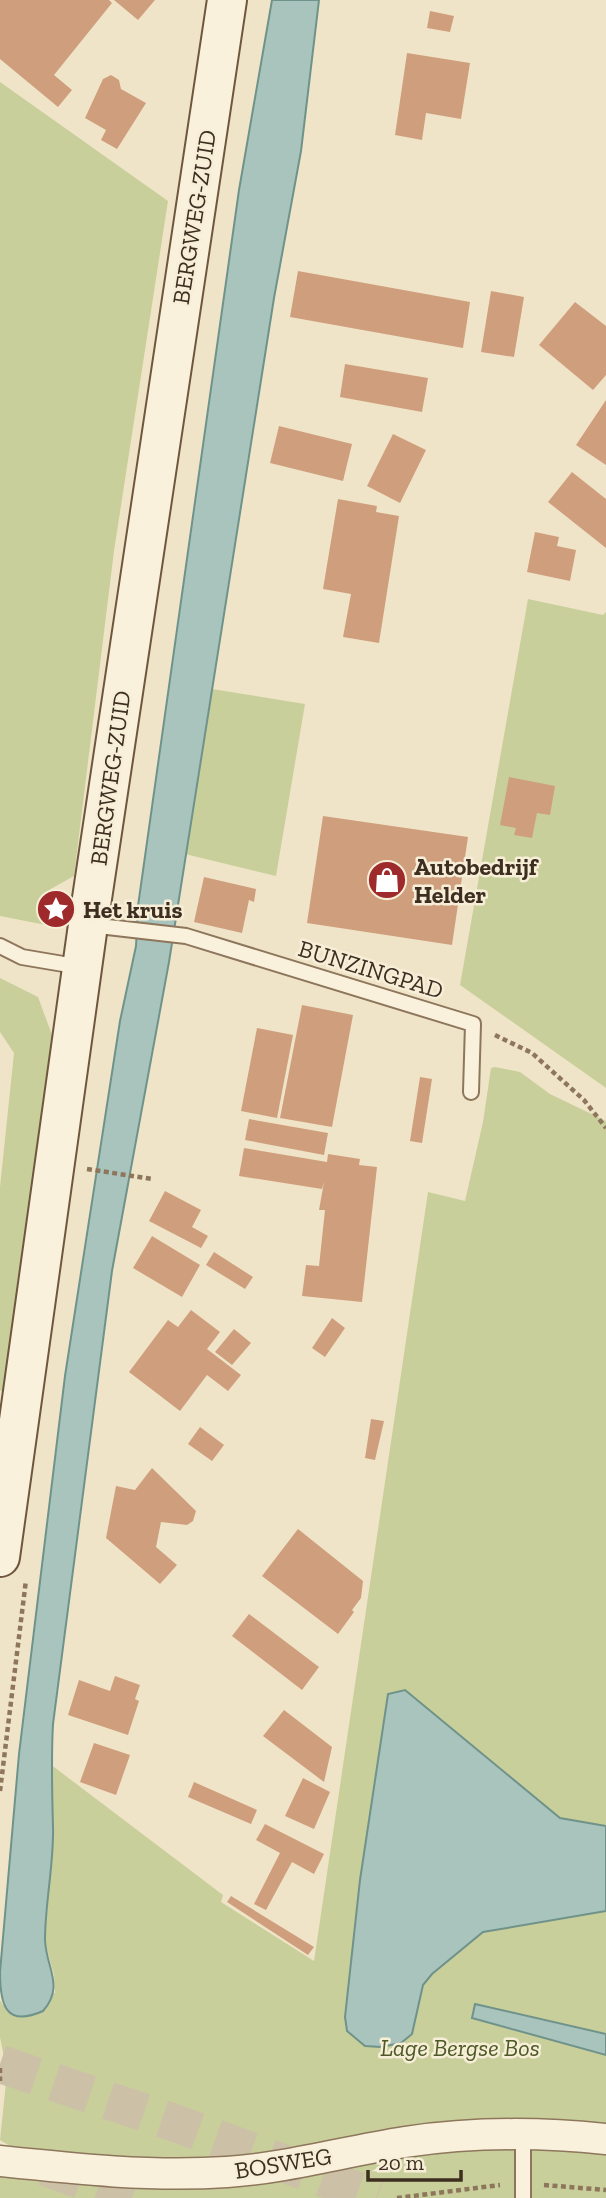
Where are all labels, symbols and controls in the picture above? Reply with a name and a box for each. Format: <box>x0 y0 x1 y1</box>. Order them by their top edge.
street label: BERGWEG-ZUID <box>166 128 222 306</box>
street label: BERGWEG-ZUID <box>83 689 137 867</box>
place label: Autobedrijf Helder <box>414 852 540 909</box>
shop icon: Autobedrijf Helder <box>366 859 408 901</box>
place icon: Het kruis <box>35 888 77 930</box>
place label: Het kruis <box>83 895 183 924</box>
street label: BUNZINGPAD <box>295 933 447 1005</box>
park label: Lage Bergse Bos <box>380 2033 540 2062</box>
scale bar <box>368 2138 461 2182</box>
street label: BOSWEG <box>232 2141 334 2185</box>
text: 20 m <box>378 2150 424 2175</box>

